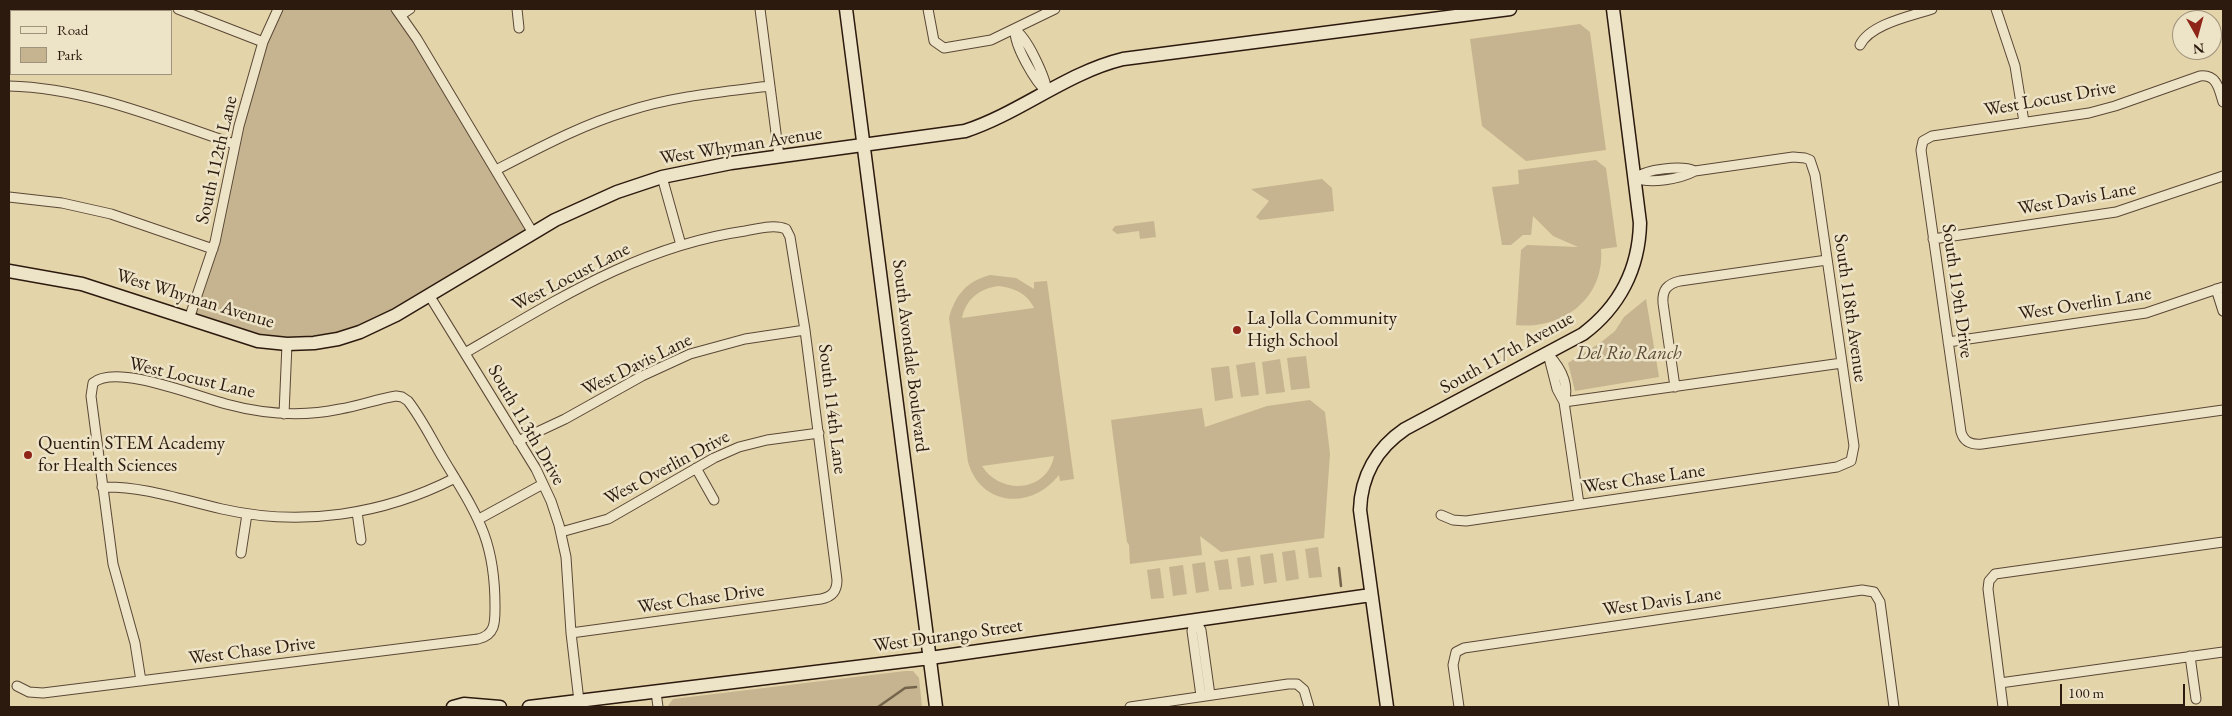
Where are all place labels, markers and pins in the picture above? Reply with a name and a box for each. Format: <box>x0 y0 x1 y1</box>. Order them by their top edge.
place label: La Jolla Community High School <box>1247 308 1397 352</box>
marker: La Jolla Community High School <box>1231 324 1243 336</box>
place label: Quentin STEM Academy for Health Sciences <box>38 433 225 477</box>
marker: Quentin STEM Academy for Health Sciences <box>22 449 34 461</box>

